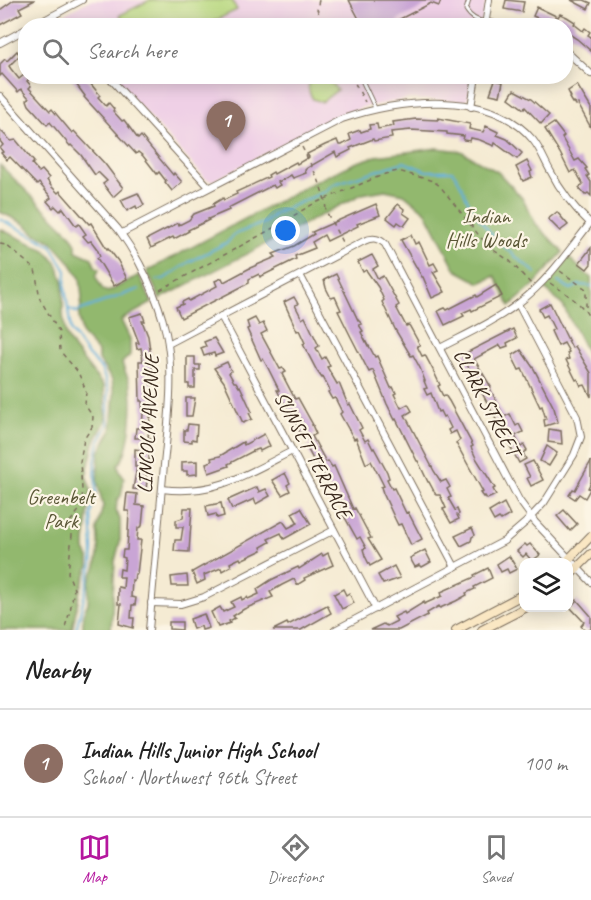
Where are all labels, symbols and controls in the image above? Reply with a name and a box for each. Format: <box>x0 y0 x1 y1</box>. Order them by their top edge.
search box <box>18 18 573 84</box>
icon: search <box>39 35 72 68</box>
text: Search here <box>87 37 177 65</box>
pin: 1 <box>206 102 246 151</box>
park label: Indian Hills Woods <box>446 203 528 253</box>
your location <box>271 216 300 245</box>
street label: CLARK STREET <box>448 344 529 465</box>
street label: LINCOLN AVENUE <box>131 351 165 494</box>
street label: SUNSET TERRACE <box>269 387 359 525</box>
park label: Greenbelt Park <box>27 484 97 534</box>
map controls <box>519 558 573 612</box>
button: layers <box>519 558 573 612</box>
text: Nearby <box>24 653 89 686</box>
text: Indian Hills Junior High School <box>81 737 316 765</box>
text: 1 <box>39 751 48 776</box>
text: 100 m <box>524 751 567 776</box>
text: School · Northwest 96th Street <box>81 765 296 790</box>
tab: Map <box>78 831 111 887</box>
tab: Directions <box>268 831 323 887</box>
tab: Saved <box>480 831 513 887</box>

